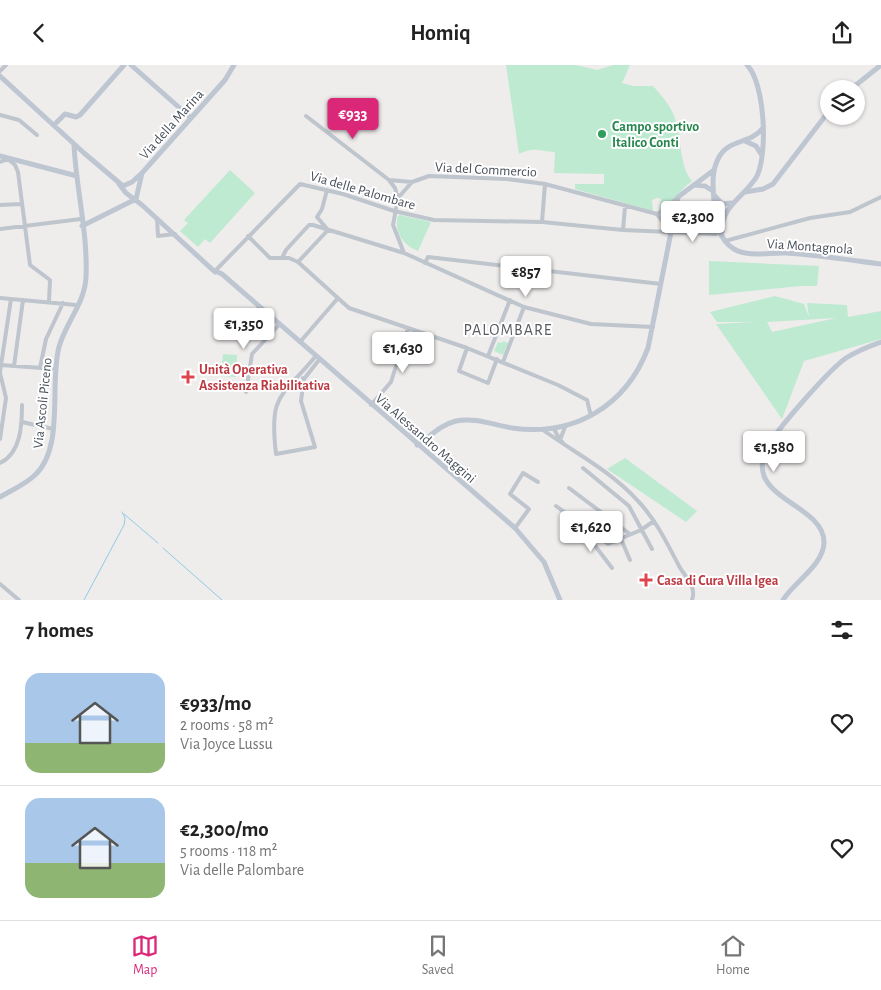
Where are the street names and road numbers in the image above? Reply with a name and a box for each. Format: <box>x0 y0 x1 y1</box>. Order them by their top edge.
street label: Via della Marina <box>137 87 207 162</box>
street label: Via del Commercio <box>435 160 537 180</box>
street label: Via delle Palombare <box>309 169 417 213</box>
street label: Via Montagnola <box>766 237 854 257</box>
street label: Via Ascoli Piceno <box>31 357 55 449</box>
street label: Via Alessandro Maggini <box>372 392 478 486</box>

